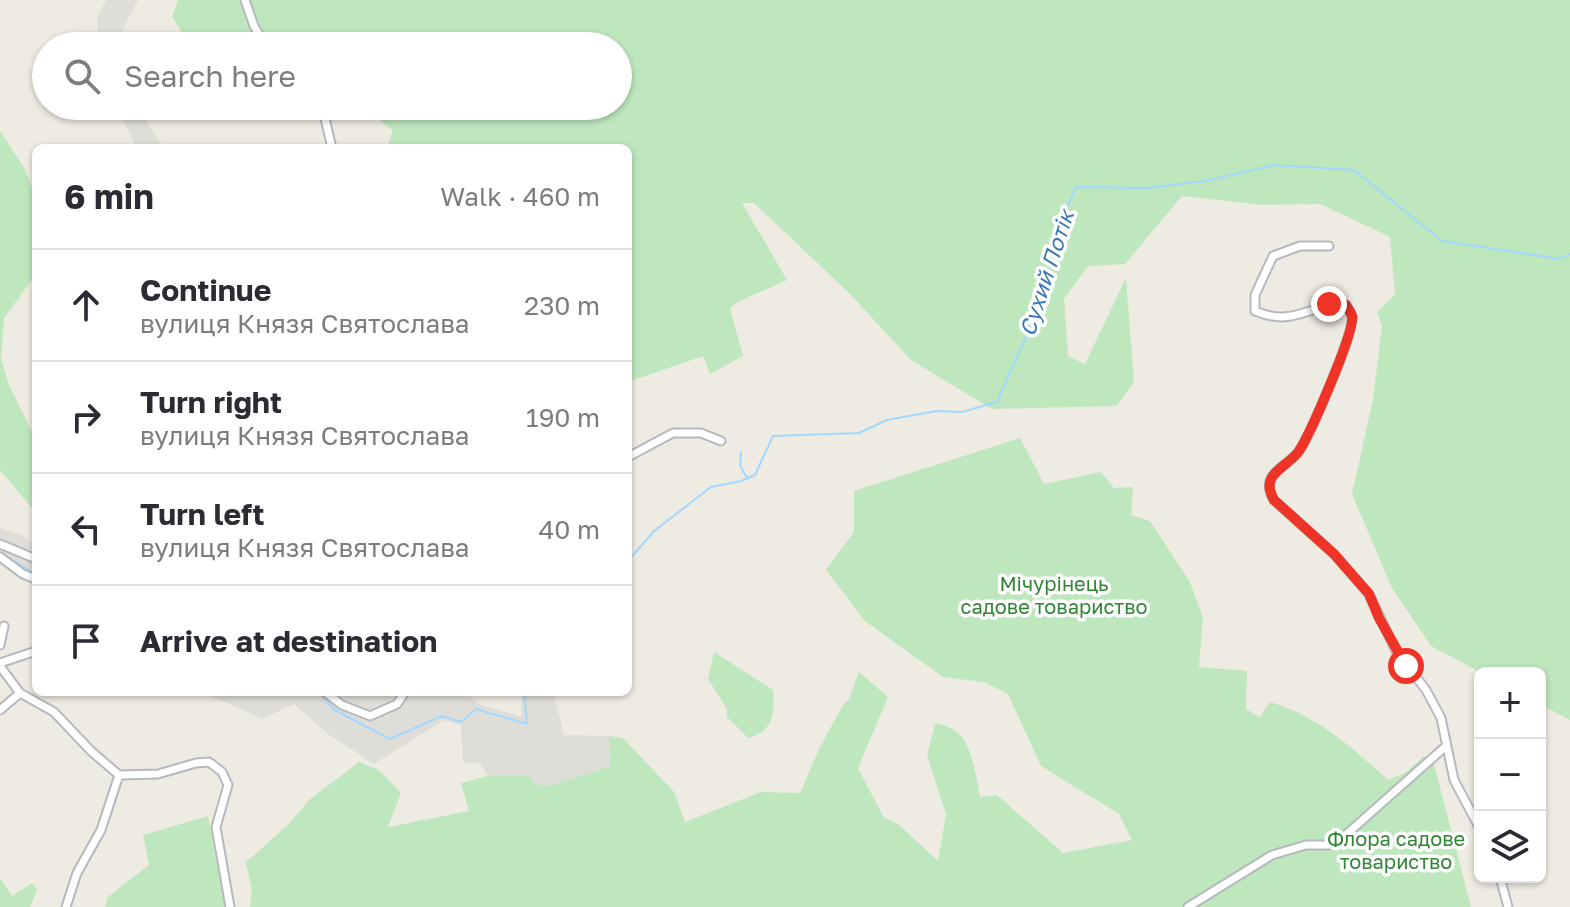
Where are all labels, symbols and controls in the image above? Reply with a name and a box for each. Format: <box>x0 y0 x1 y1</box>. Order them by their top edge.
search box <box>32 32 632 120</box>
icon: search <box>60 54 104 98</box>
text: Search here <box>124 58 296 94</box>
text: 6 min <box>64 176 154 216</box>
text: Walk · 460 m <box>440 181 600 212</box>
water label: Сухий Потік <box>1013 204 1080 339</box>
text: Continue <box>140 272 271 308</box>
icon: ahead <box>64 283 108 327</box>
route end <box>1311 286 1347 322</box>
text: 230 m <box>524 290 600 321</box>
text: вулиця Князя Святослава <box>140 308 470 339</box>
text: Turn right <box>140 384 282 420</box>
icon: right <box>64 395 108 439</box>
text: 190 m <box>526 402 600 433</box>
text: вулиця Князя Святослава <box>140 420 470 451</box>
text: Turn left <box>140 496 265 532</box>
icon: left <box>64 507 108 551</box>
text: 40 m <box>539 514 600 545</box>
text: вулиця Князя Святослава <box>140 532 470 563</box>
park label: Мічурінець садове товариство <box>961 571 1147 618</box>
icon: arrive <box>64 619 108 663</box>
text: Arrive at destination <box>140 623 437 659</box>
route start <box>1388 648 1424 684</box>
map controls <box>1474 667 1546 883</box>
button: + <box>1474 667 1546 739</box>
button: − <box>1474 739 1546 811</box>
button: layers <box>1474 811 1546 883</box>
park label: Флора садове товариство <box>1327 826 1465 873</box>

